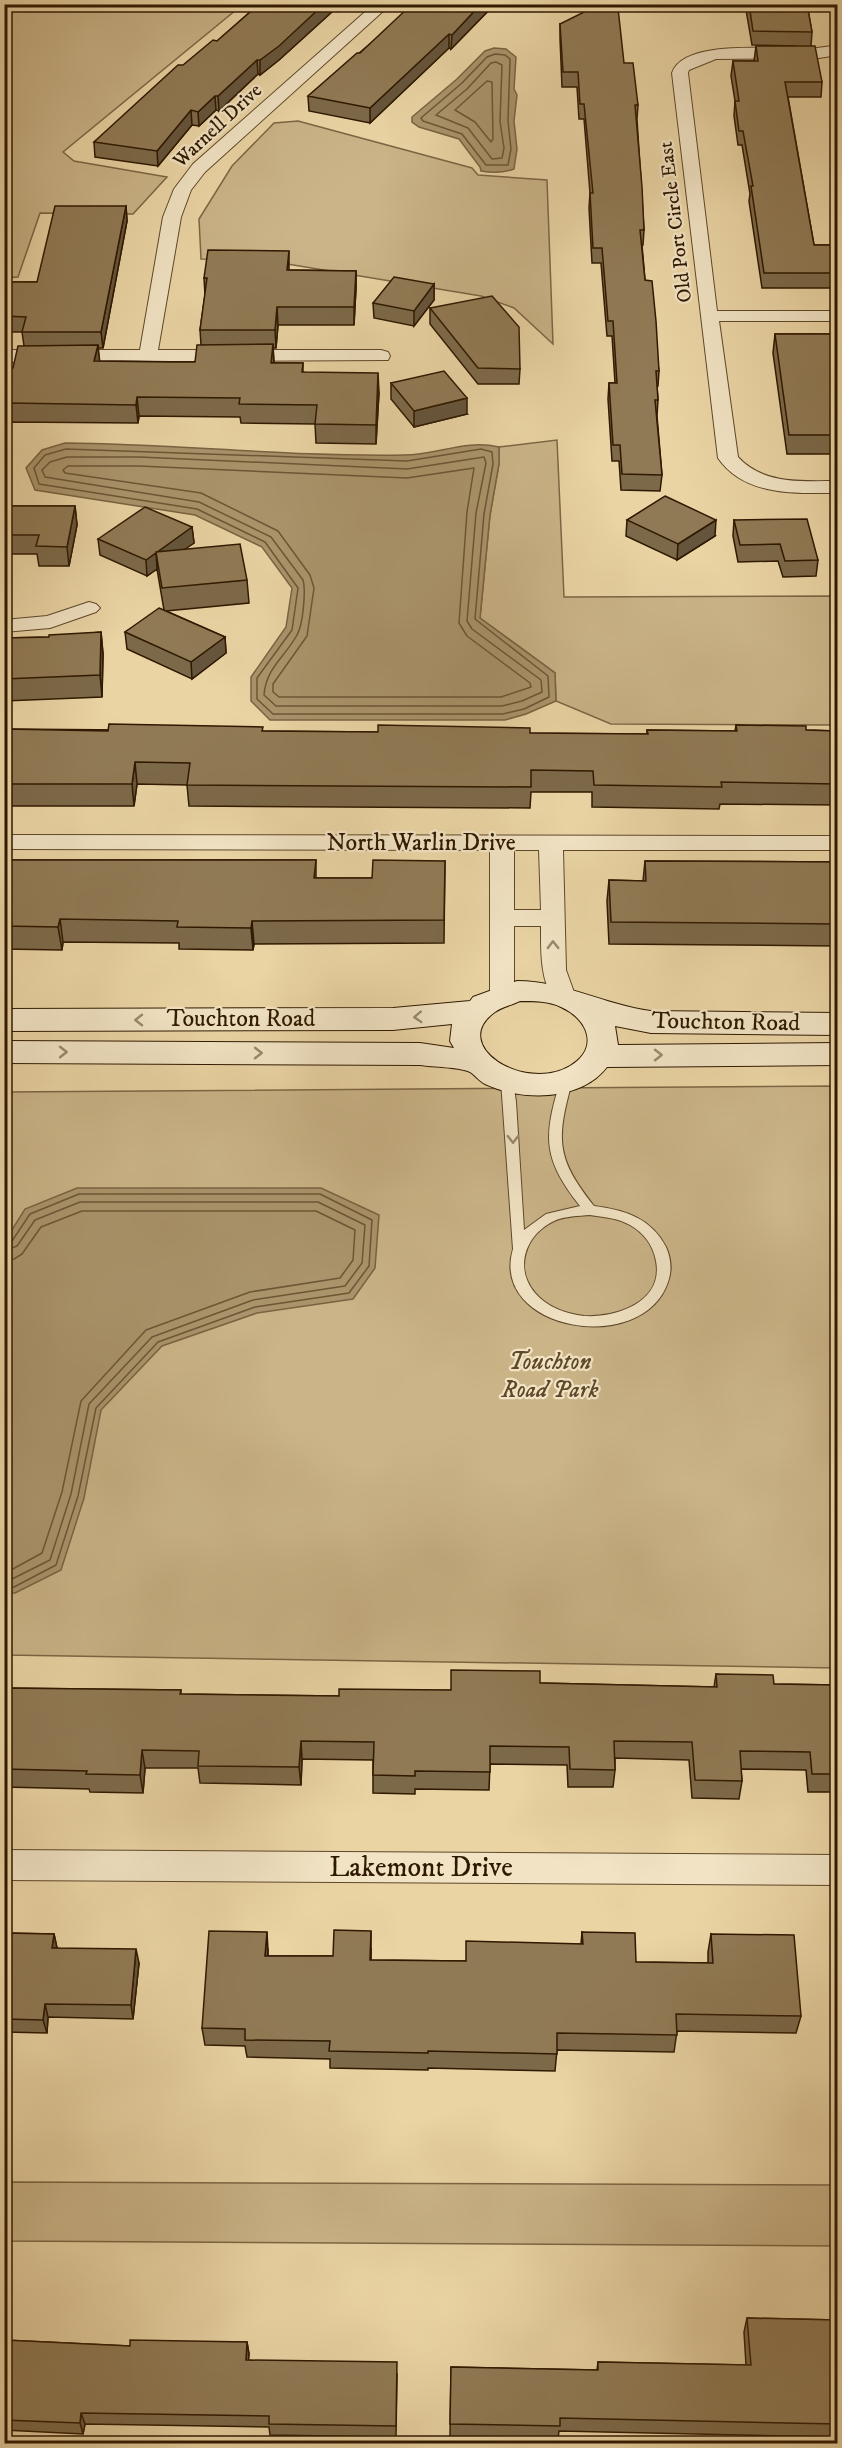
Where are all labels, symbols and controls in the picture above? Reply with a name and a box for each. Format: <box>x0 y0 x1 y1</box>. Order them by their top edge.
street label: Warnell Drive <box>168 78 268 174</box>
street label: Old Port Circle East <box>654 140 698 304</box>
street label: North Warlin Drive <box>326 828 516 858</box>
one-way arrow <box>547 941 559 950</box>
street label: Touchton Road <box>167 1004 315 1034</box>
street label: Touchton Road <box>652 1006 800 1038</box>
one-way arrow <box>413 1011 422 1024</box>
one-way arrow <box>135 1013 144 1026</box>
one-way arrow <box>58 1046 67 1058</box>
one-way arrow <box>253 1047 262 1059</box>
one-way arrow <box>653 1049 662 1061</box>
one-way arrow <box>507 1134 519 1143</box>
park label: Touchton Road Park <box>501 1347 598 1405</box>
street label: Lakemont Drive <box>329 1850 513 1885</box>

